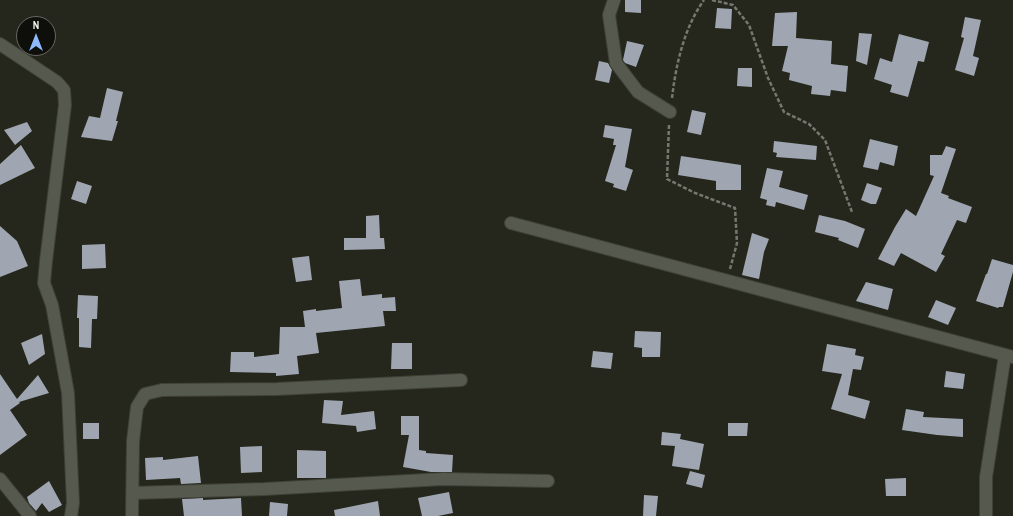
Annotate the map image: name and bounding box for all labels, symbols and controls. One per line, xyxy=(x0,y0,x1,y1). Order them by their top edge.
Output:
north arrow xyxy=(16,16,56,56)
text: N xyxy=(33,18,39,32)

